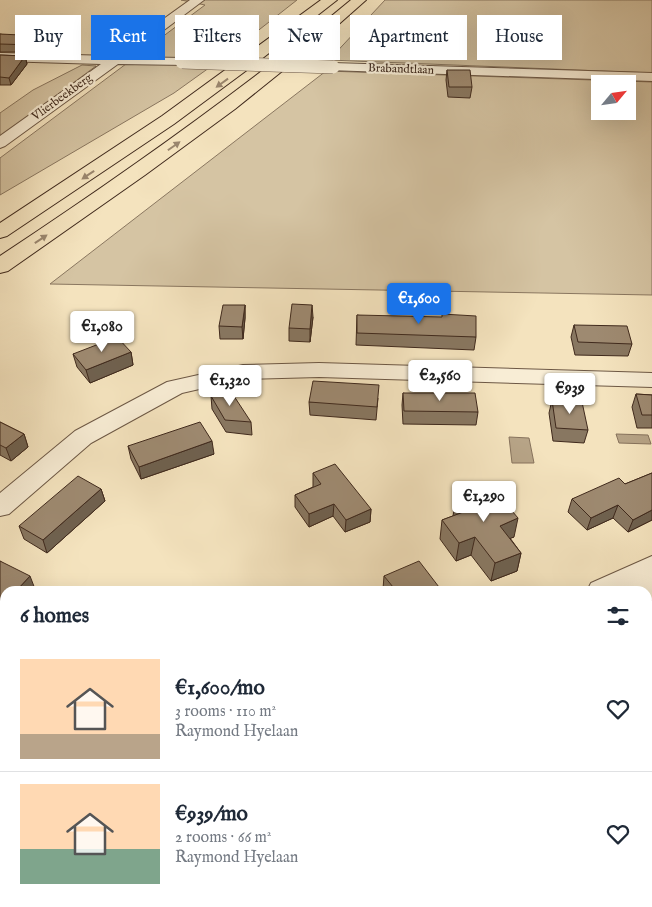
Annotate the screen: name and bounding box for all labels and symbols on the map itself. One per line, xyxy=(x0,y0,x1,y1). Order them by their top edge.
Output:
street label: Brabandtlaan xyxy=(368,60,435,78)
street label: Vlierbeekberg xyxy=(28,70,96,125)
north arrow xyxy=(591,75,636,120)
one-way arrow xyxy=(216,77,229,88)
one-way arrow xyxy=(167,141,181,151)
one-way arrow xyxy=(81,170,95,180)
one-way arrow xyxy=(34,234,47,243)
pin: €1,600 xyxy=(378,282,460,325)
pin: €1,080 xyxy=(61,310,143,353)
pin: €2,560 xyxy=(399,360,481,402)
pin: €1,320 xyxy=(189,364,271,407)
pin: €939 xyxy=(540,372,600,415)
pin: €1,290 xyxy=(443,480,525,523)

